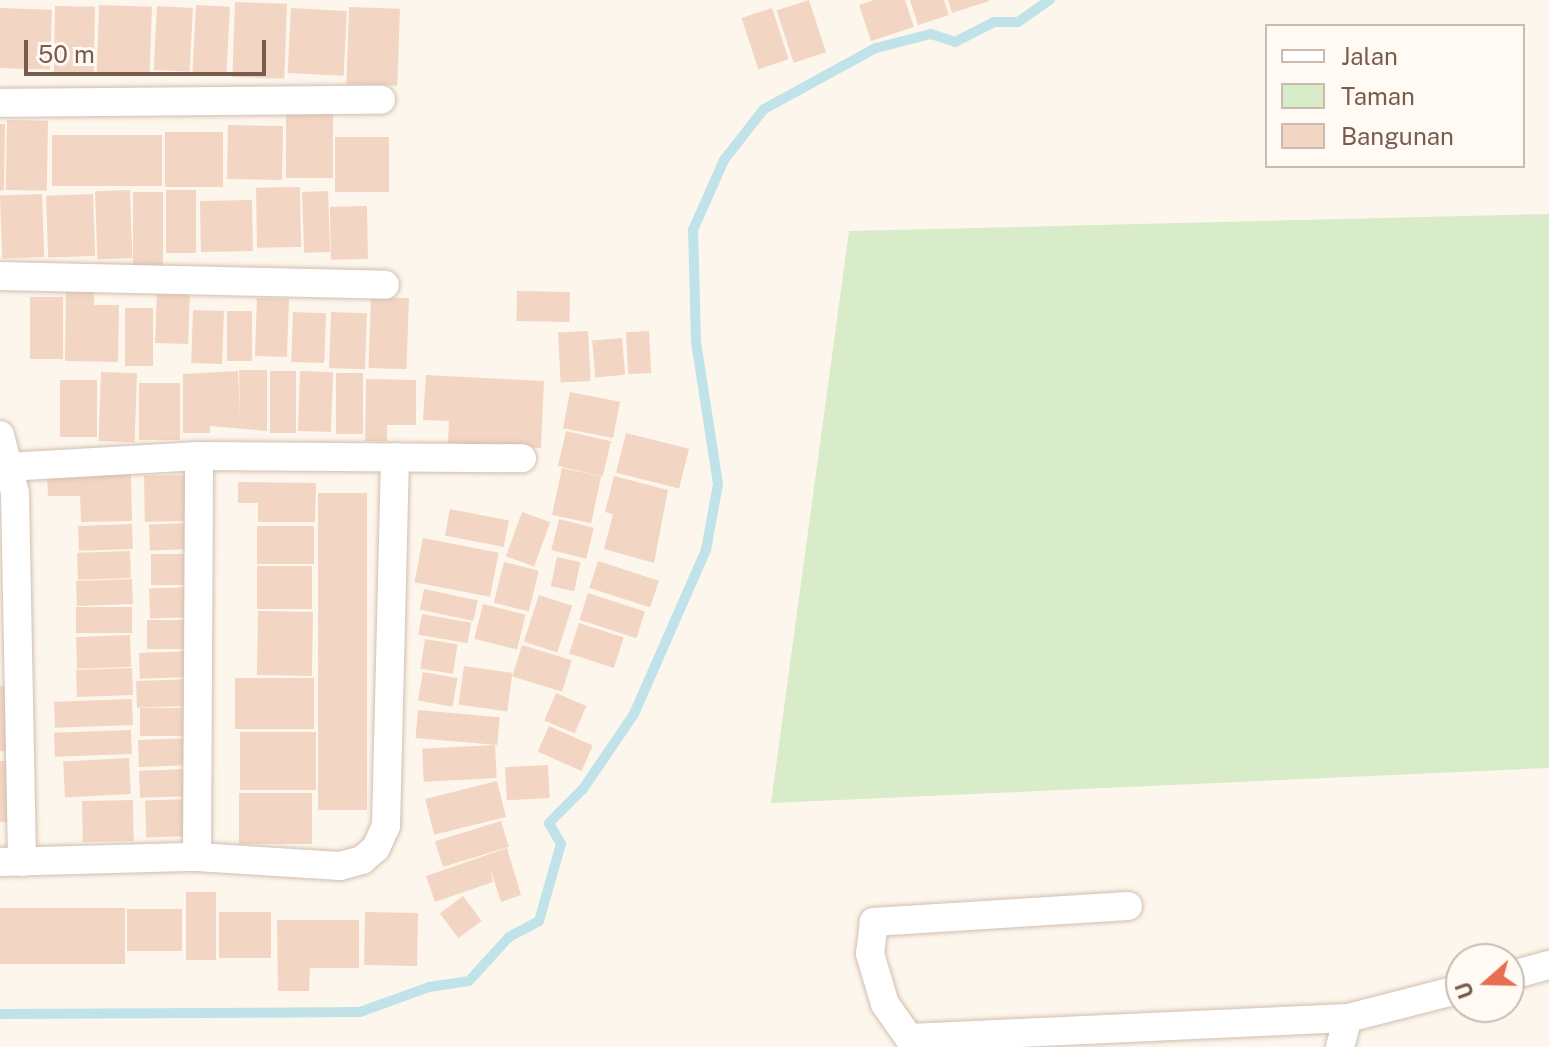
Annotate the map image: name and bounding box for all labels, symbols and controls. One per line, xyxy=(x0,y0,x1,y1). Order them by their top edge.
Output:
scale bar xyxy=(28,24,270,74)
legend xyxy=(1265,24,1525,168)
text: 50 m xyxy=(38,40,95,68)
text: Jalan xyxy=(1341,42,1398,70)
text: Taman xyxy=(1341,82,1415,110)
text: Bangunan xyxy=(1341,122,1454,150)
north arrow xyxy=(1445,943,1525,1023)
text: U xyxy=(1449,979,1479,1002)

